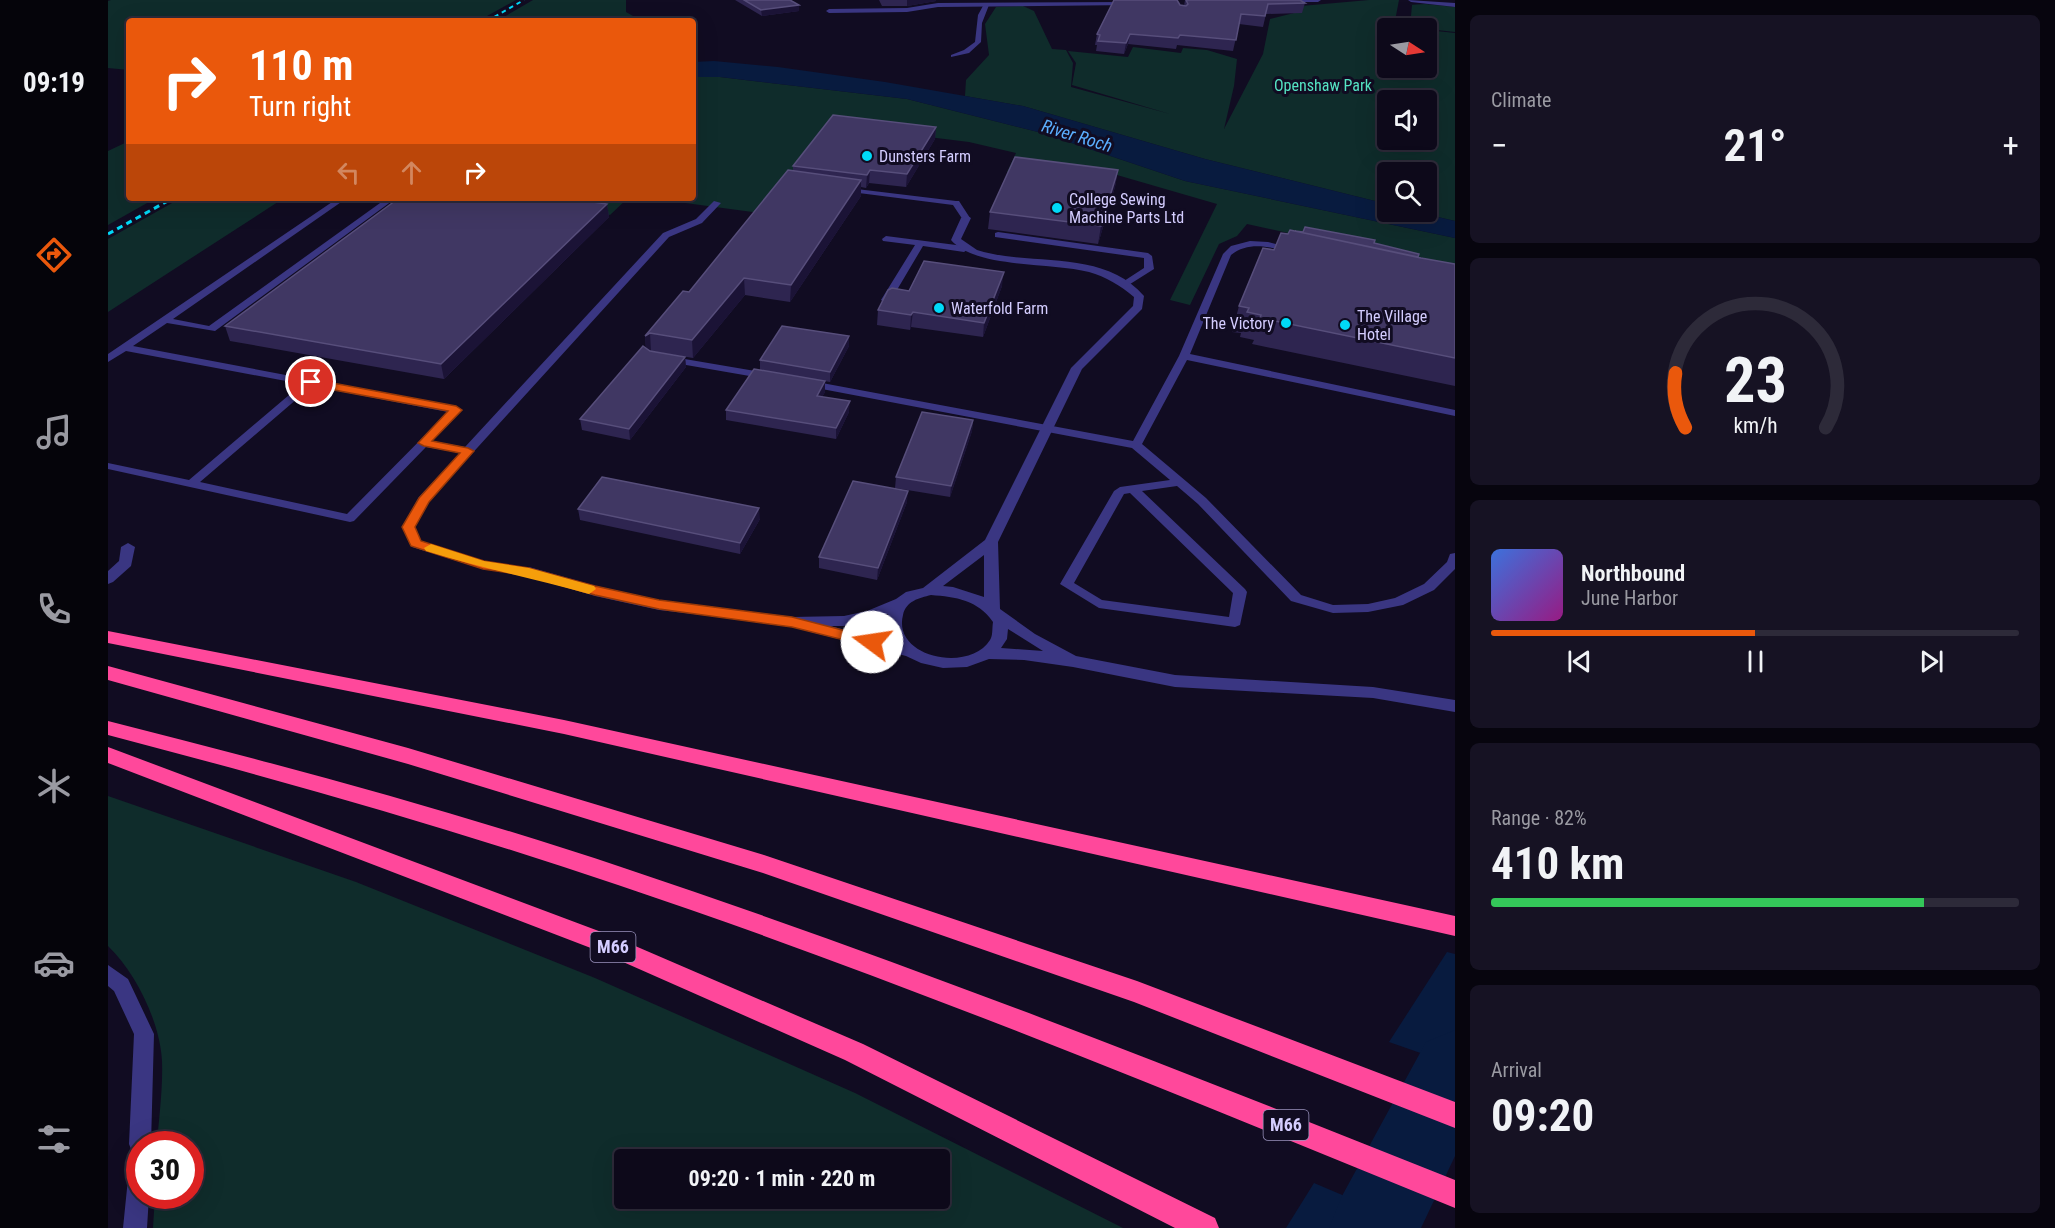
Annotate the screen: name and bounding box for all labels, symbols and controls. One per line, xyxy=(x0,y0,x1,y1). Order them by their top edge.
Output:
north arrow xyxy=(1377,18,1437,78)
map controls xyxy=(1377,18,1437,222)
text: 110 m xyxy=(249,41,354,90)
icon: right xyxy=(150,42,228,120)
text: 09:19 xyxy=(23,67,85,99)
park label: Openshaw Park xyxy=(1274,76,1373,95)
text: Climate xyxy=(1491,88,1551,112)
button: sound xyxy=(1377,90,1437,150)
text: Turn right xyxy=(249,91,351,123)
water label: River Roch xyxy=(1039,115,1115,156)
text: 21° xyxy=(1724,119,1787,172)
text: − xyxy=(1491,126,1508,165)
text: + xyxy=(2003,126,2019,165)
place label: Dunsters Farm xyxy=(879,147,971,166)
marker: Dunsters Farm xyxy=(860,149,874,163)
icon: left xyxy=(332,156,365,189)
icon: ahead xyxy=(395,156,428,189)
icon: right xyxy=(458,156,491,189)
button: search xyxy=(1377,162,1437,222)
place label: College Sewing Machine Parts Ltd xyxy=(1069,190,1184,227)
marker: College Sewing Machine Parts Ltd xyxy=(1050,201,1064,215)
icon: directions xyxy=(33,234,75,276)
place label: Waterfold Farm xyxy=(951,299,1048,318)
marker: Waterfold Farm xyxy=(932,301,946,315)
place label: The Village Hotel xyxy=(1357,307,1427,344)
place label: The Victory xyxy=(1202,314,1274,333)
marker: The Victory xyxy=(1279,316,1293,330)
marker: The Village Hotel xyxy=(1338,318,1352,332)
text: 23 xyxy=(1723,345,1787,418)
pin xyxy=(285,356,336,407)
icon: arrive xyxy=(294,365,327,398)
icon: music xyxy=(33,411,75,453)
text: km/h xyxy=(1733,414,1777,439)
text: Northbound xyxy=(1581,561,1685,586)
text: June Harbor xyxy=(1581,586,1678,610)
icon: phone xyxy=(33,588,75,630)
position arrow xyxy=(840,610,904,674)
icon: previous xyxy=(1563,645,1596,678)
icon: pause xyxy=(1739,645,1772,678)
icon: next xyxy=(1915,645,1948,678)
icon: climate xyxy=(33,765,75,807)
text: Range · 82% xyxy=(1491,806,1587,830)
text: 410 km xyxy=(1491,837,1624,890)
road number: M66 xyxy=(590,932,636,962)
icon: car xyxy=(33,942,75,984)
text: Arrival xyxy=(1491,1058,1542,1082)
text: 09:20 xyxy=(1491,1089,1594,1142)
road number: M66 xyxy=(1264,1110,1308,1140)
icon: filters xyxy=(33,1118,75,1160)
speed limit sign: 30 xyxy=(126,1131,204,1209)
text: 09:20 · 1 min · 220 m xyxy=(689,1166,875,1191)

